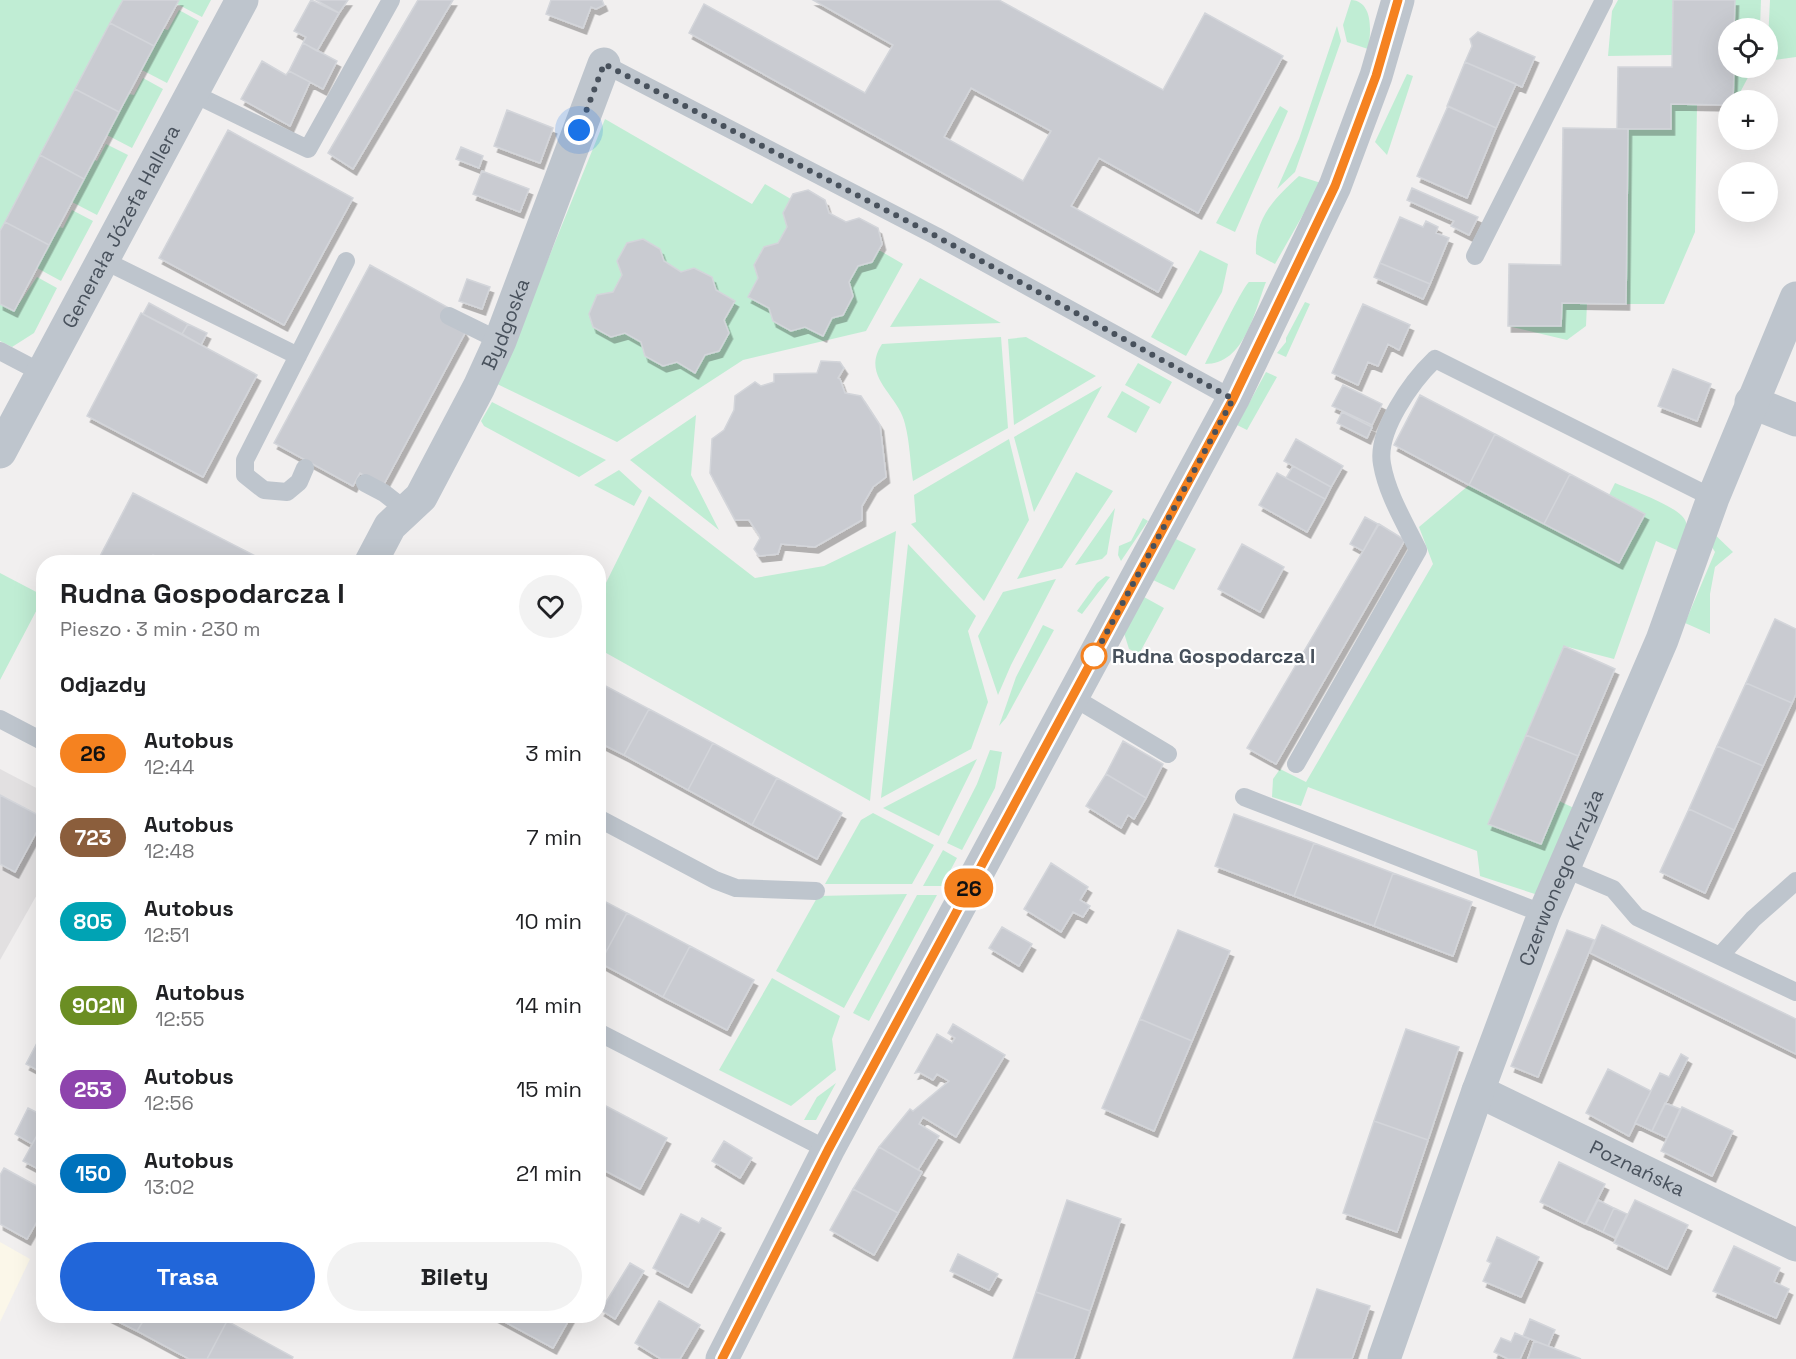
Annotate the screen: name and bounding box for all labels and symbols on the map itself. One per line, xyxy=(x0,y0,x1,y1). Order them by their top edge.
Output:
your location xyxy=(564,115,594,145)
street label: Generała Józefa Hallera xyxy=(56,120,186,332)
street label: Bydgoska xyxy=(476,275,535,374)
marker: Rudna Gospodarcza I xyxy=(1081,643,1107,669)
place label: Rudna Gospodarcza I xyxy=(1112,643,1315,669)
street label: Czerwonego Krzyża xyxy=(1513,785,1609,970)
line badge: 26 xyxy=(942,868,996,908)
street label: Poznańska xyxy=(1585,1134,1689,1202)

